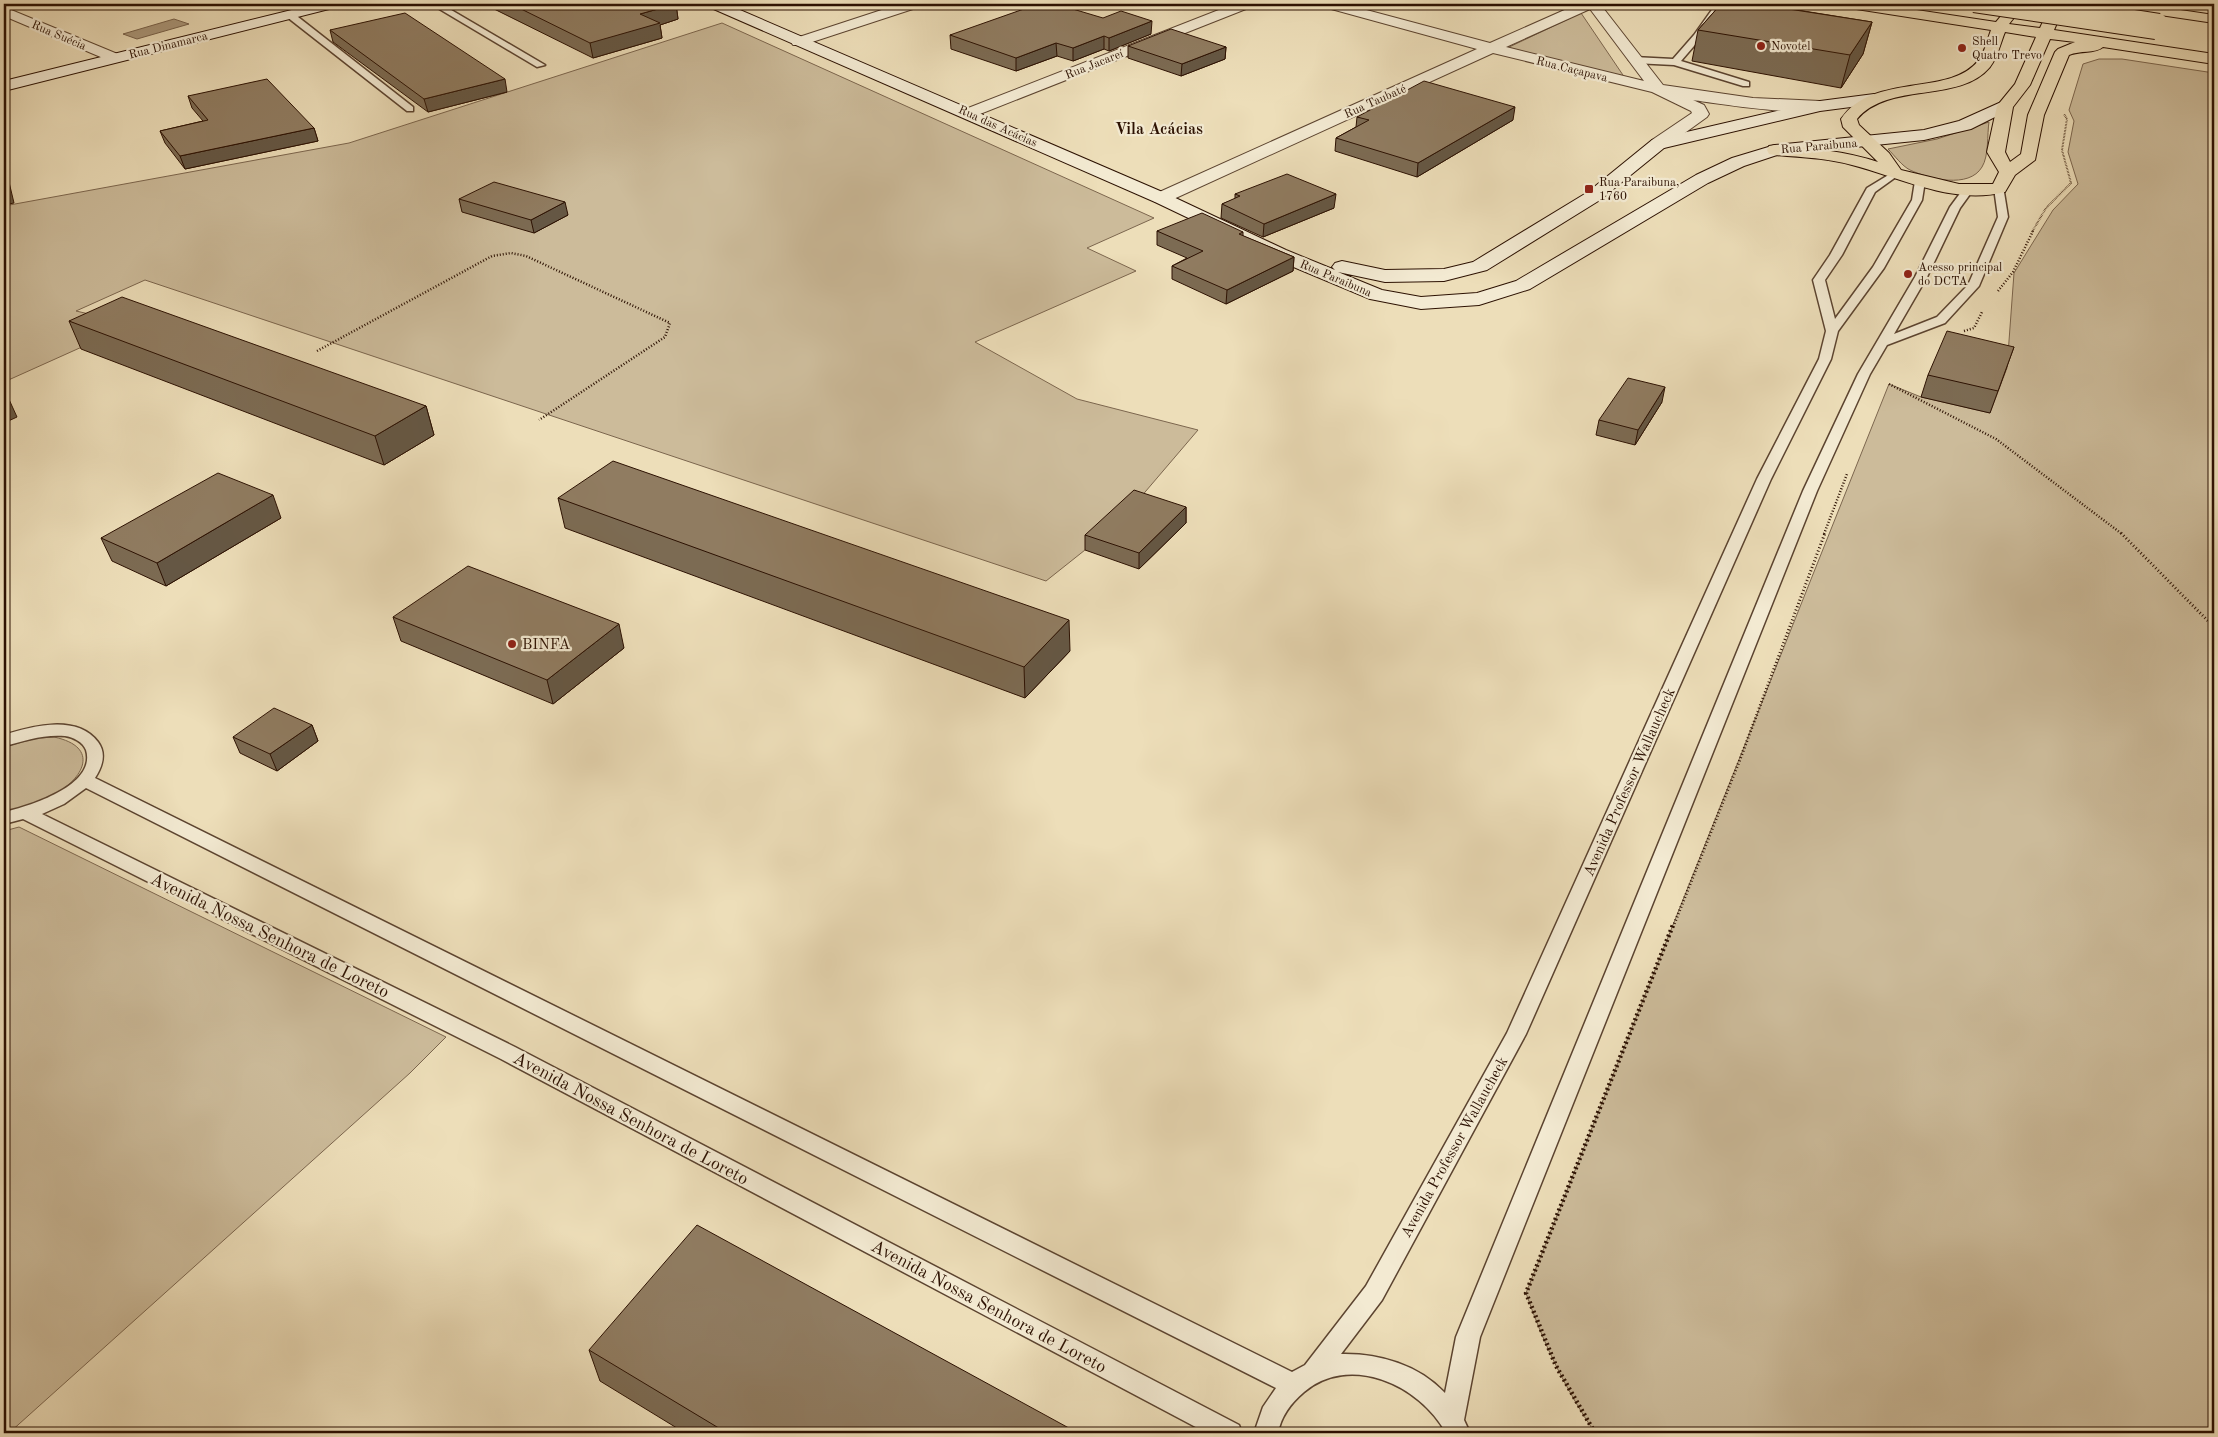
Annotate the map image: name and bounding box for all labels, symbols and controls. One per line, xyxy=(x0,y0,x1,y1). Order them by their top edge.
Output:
street label: Rua Suécia xyxy=(30,19,88,53)
street label: Rua Dinamarca xyxy=(128,30,209,62)
place label: Shell Quatro Trevo xyxy=(1972,36,2042,62)
marker: Novotel xyxy=(1755,40,1767,52)
place label: Novotel xyxy=(1771,41,1810,53)
marker: Shell Quatro Trevo xyxy=(1956,42,1968,54)
street label: Rua Jacareí xyxy=(1064,48,1126,82)
street label: Rua Caçapava xyxy=(1535,55,1609,85)
street label: Rua Taubaté xyxy=(1343,83,1409,121)
street label: Rua das Acácias xyxy=(956,104,1039,150)
district label: Vila Acácias xyxy=(1115,122,1203,138)
street label: Rua Paraibuna xyxy=(1780,138,1858,156)
place label: Rua Paraibuna, 1760 xyxy=(1599,177,1679,203)
marker: Rua Paraibuna, 1760 xyxy=(1583,183,1595,195)
street label: Rua Paraibuna xyxy=(1298,258,1373,299)
place label: Acesso principal do DCTA xyxy=(1918,262,2002,288)
marker: Acesso principal do DCTA xyxy=(1902,268,1914,280)
marker: BINFA xyxy=(506,638,518,650)
place label: BINFA xyxy=(522,638,571,653)
street label: Avenida Professor Wallaucheck xyxy=(1582,686,1679,879)
street label: Avenida Nossa Senhora de Loreto xyxy=(147,870,392,1002)
street label: Avenida Nossa Senhora de Loreto xyxy=(510,1049,751,1189)
street label: Avenida Professor Wallaucheck xyxy=(1399,1055,1512,1241)
street label: Avenida Nossa Senhora de Loreto xyxy=(868,1237,1109,1377)

